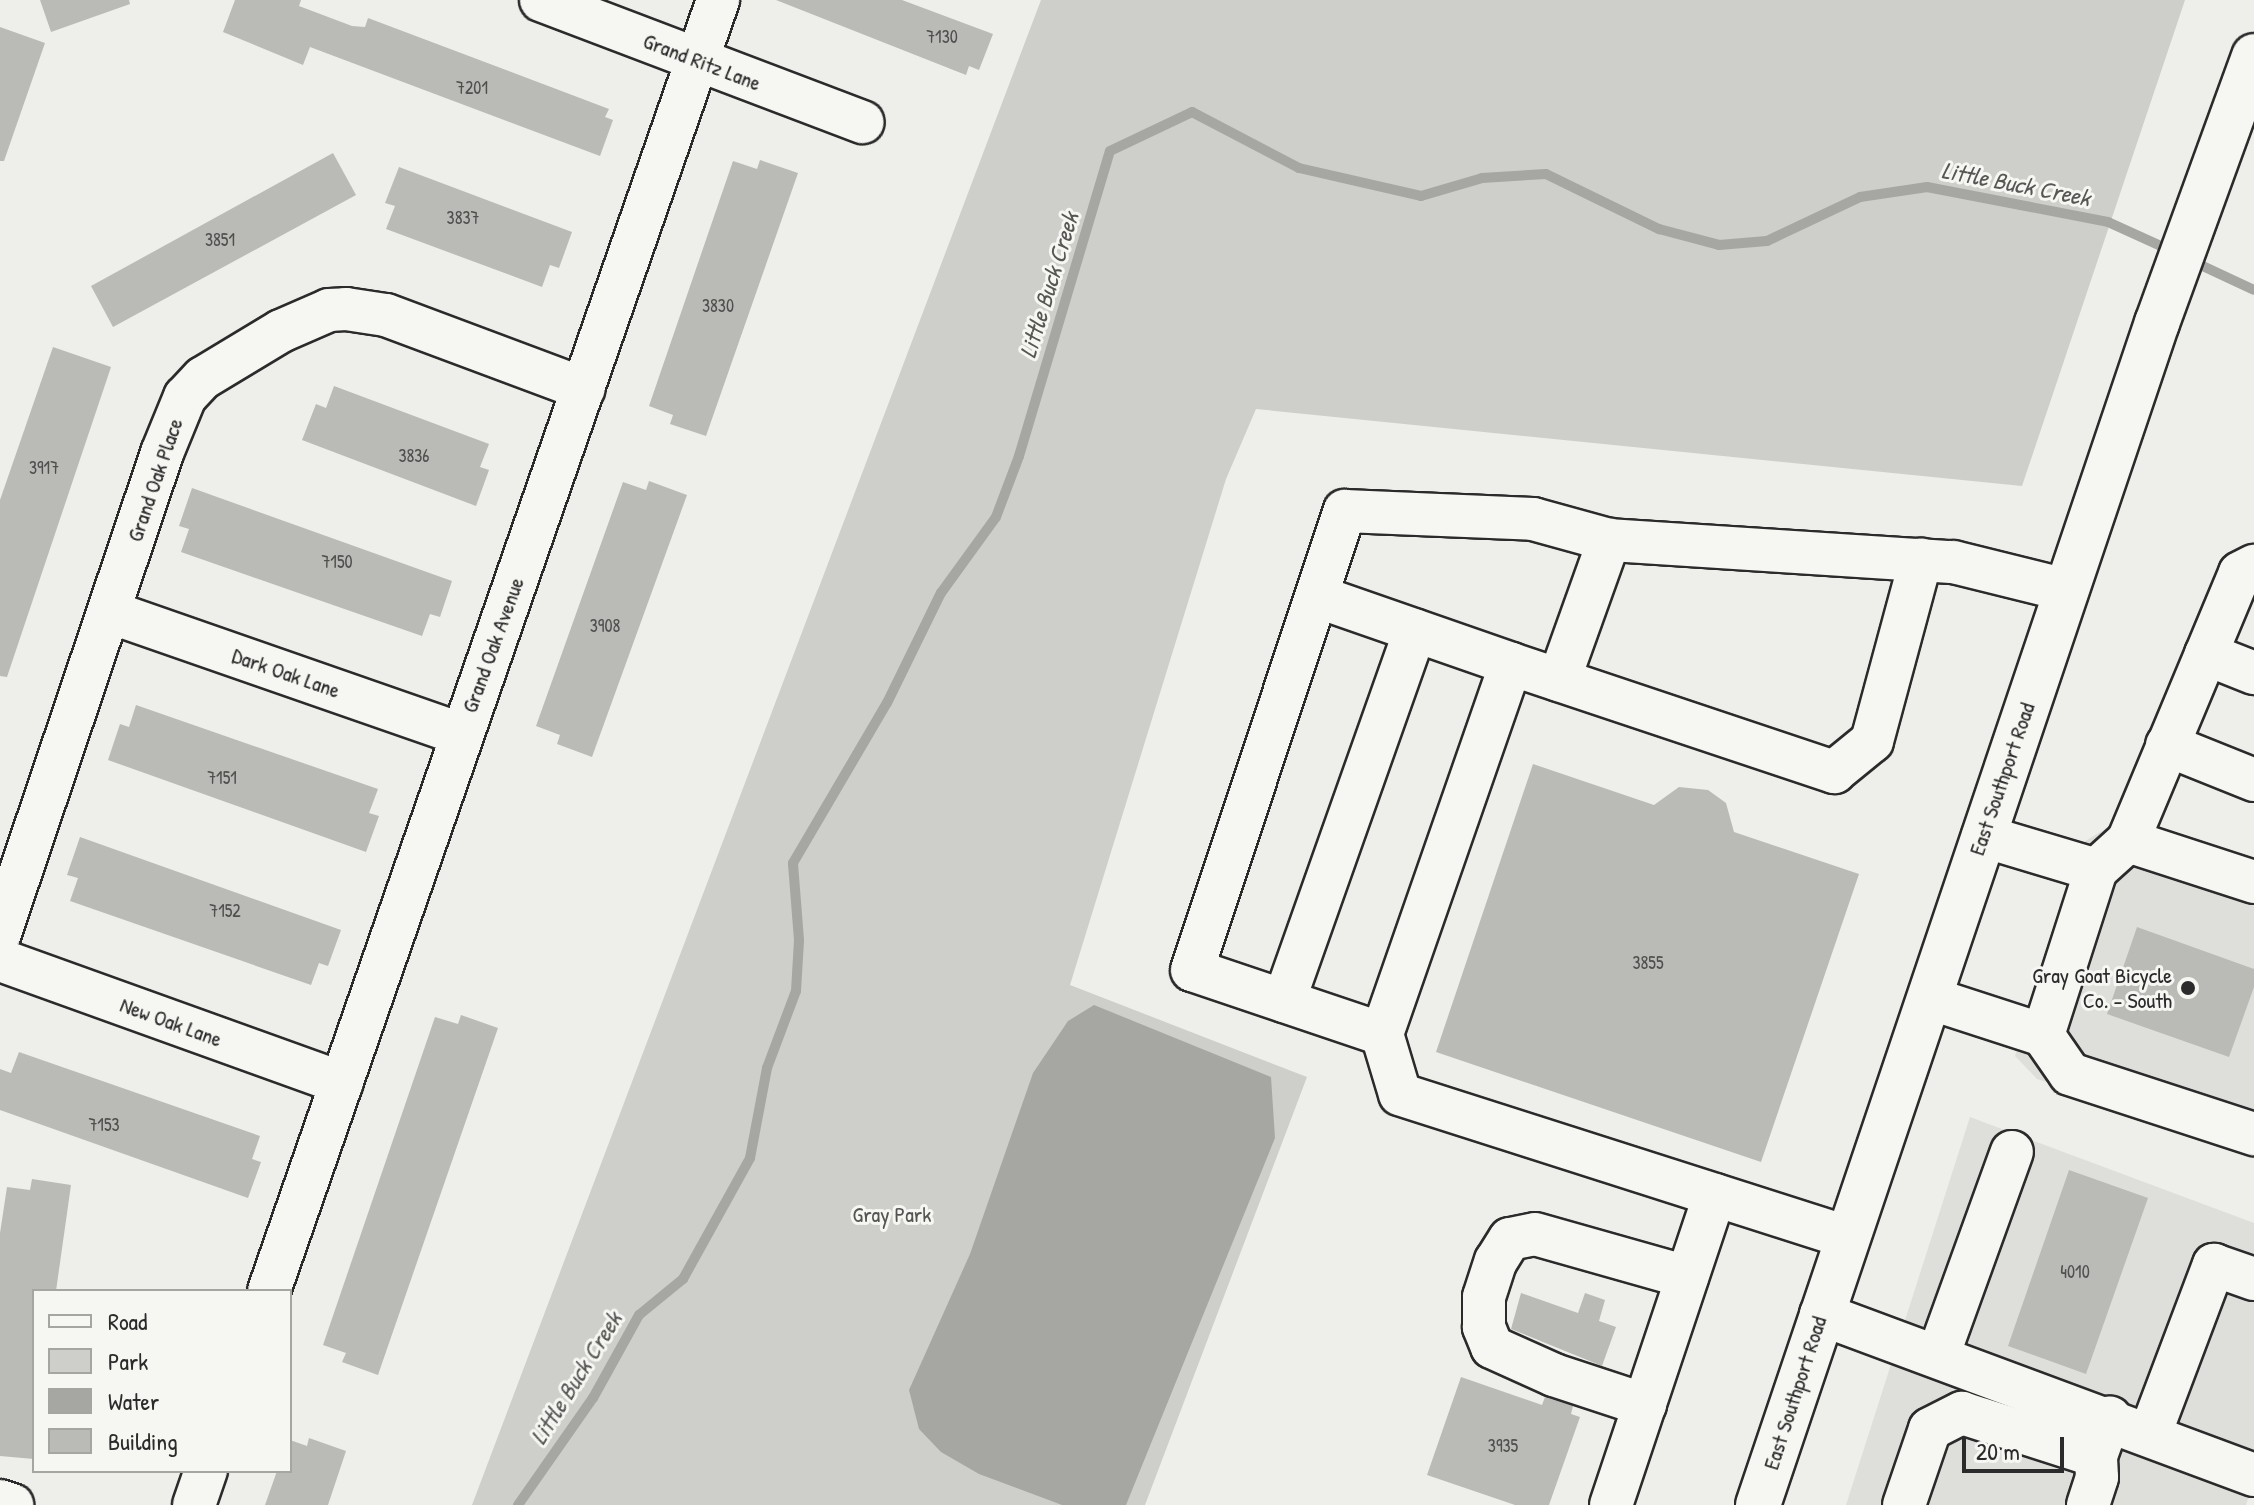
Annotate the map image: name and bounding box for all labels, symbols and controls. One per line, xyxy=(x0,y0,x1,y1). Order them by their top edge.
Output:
house number: 7130 xyxy=(926,26,958,48)
street label: Grand Ritz Lane xyxy=(640,28,764,96)
house number: 7201 xyxy=(456,77,488,99)
water label: Little Buck Creek xyxy=(1939,156,2093,212)
house number: 3837 xyxy=(447,207,479,229)
water label: Little Buck Creek xyxy=(1013,209,1085,361)
house number: 3851 xyxy=(205,229,235,251)
house number: 3830 xyxy=(702,295,734,317)
street label: Grand Oak Place xyxy=(122,415,188,545)
house number: 3836 xyxy=(398,445,430,467)
house number: 3917 xyxy=(29,457,59,479)
house number: 7150 xyxy=(321,551,353,573)
street label: Grand Oak Avenue xyxy=(456,574,530,716)
house number: 3908 xyxy=(590,615,620,637)
street label: Dark Oak Lane xyxy=(229,642,343,704)
street label: East Southport Road xyxy=(1964,699,2040,859)
house number: 7151 xyxy=(207,767,237,789)
house number: 7152 xyxy=(209,900,241,922)
house number: 3855 xyxy=(1632,952,1664,974)
place label: Gray Goat Bicycle Co. - South xyxy=(2032,962,2172,1014)
marker: Gray Goat Bicycle Co. - South xyxy=(2179,979,2197,997)
street label: New Oak Lane xyxy=(117,991,225,1053)
house number: 7153 xyxy=(88,1114,120,1136)
park label: Gray Park xyxy=(853,1202,931,1228)
house number: 4010 xyxy=(2060,1261,2090,1283)
legend xyxy=(32,1289,292,1473)
text: Road xyxy=(108,1305,147,1337)
water label: Little Buck Creek xyxy=(524,1307,628,1449)
street label: East Southport Road xyxy=(1758,1313,1832,1473)
text: Park xyxy=(108,1345,148,1377)
text: Water xyxy=(108,1385,159,1417)
scale bar xyxy=(1966,1421,2068,1471)
text: Building xyxy=(108,1425,178,1457)
house number: 3935 xyxy=(1488,1435,1518,1457)
text: 20 m xyxy=(1976,1435,2020,1467)

